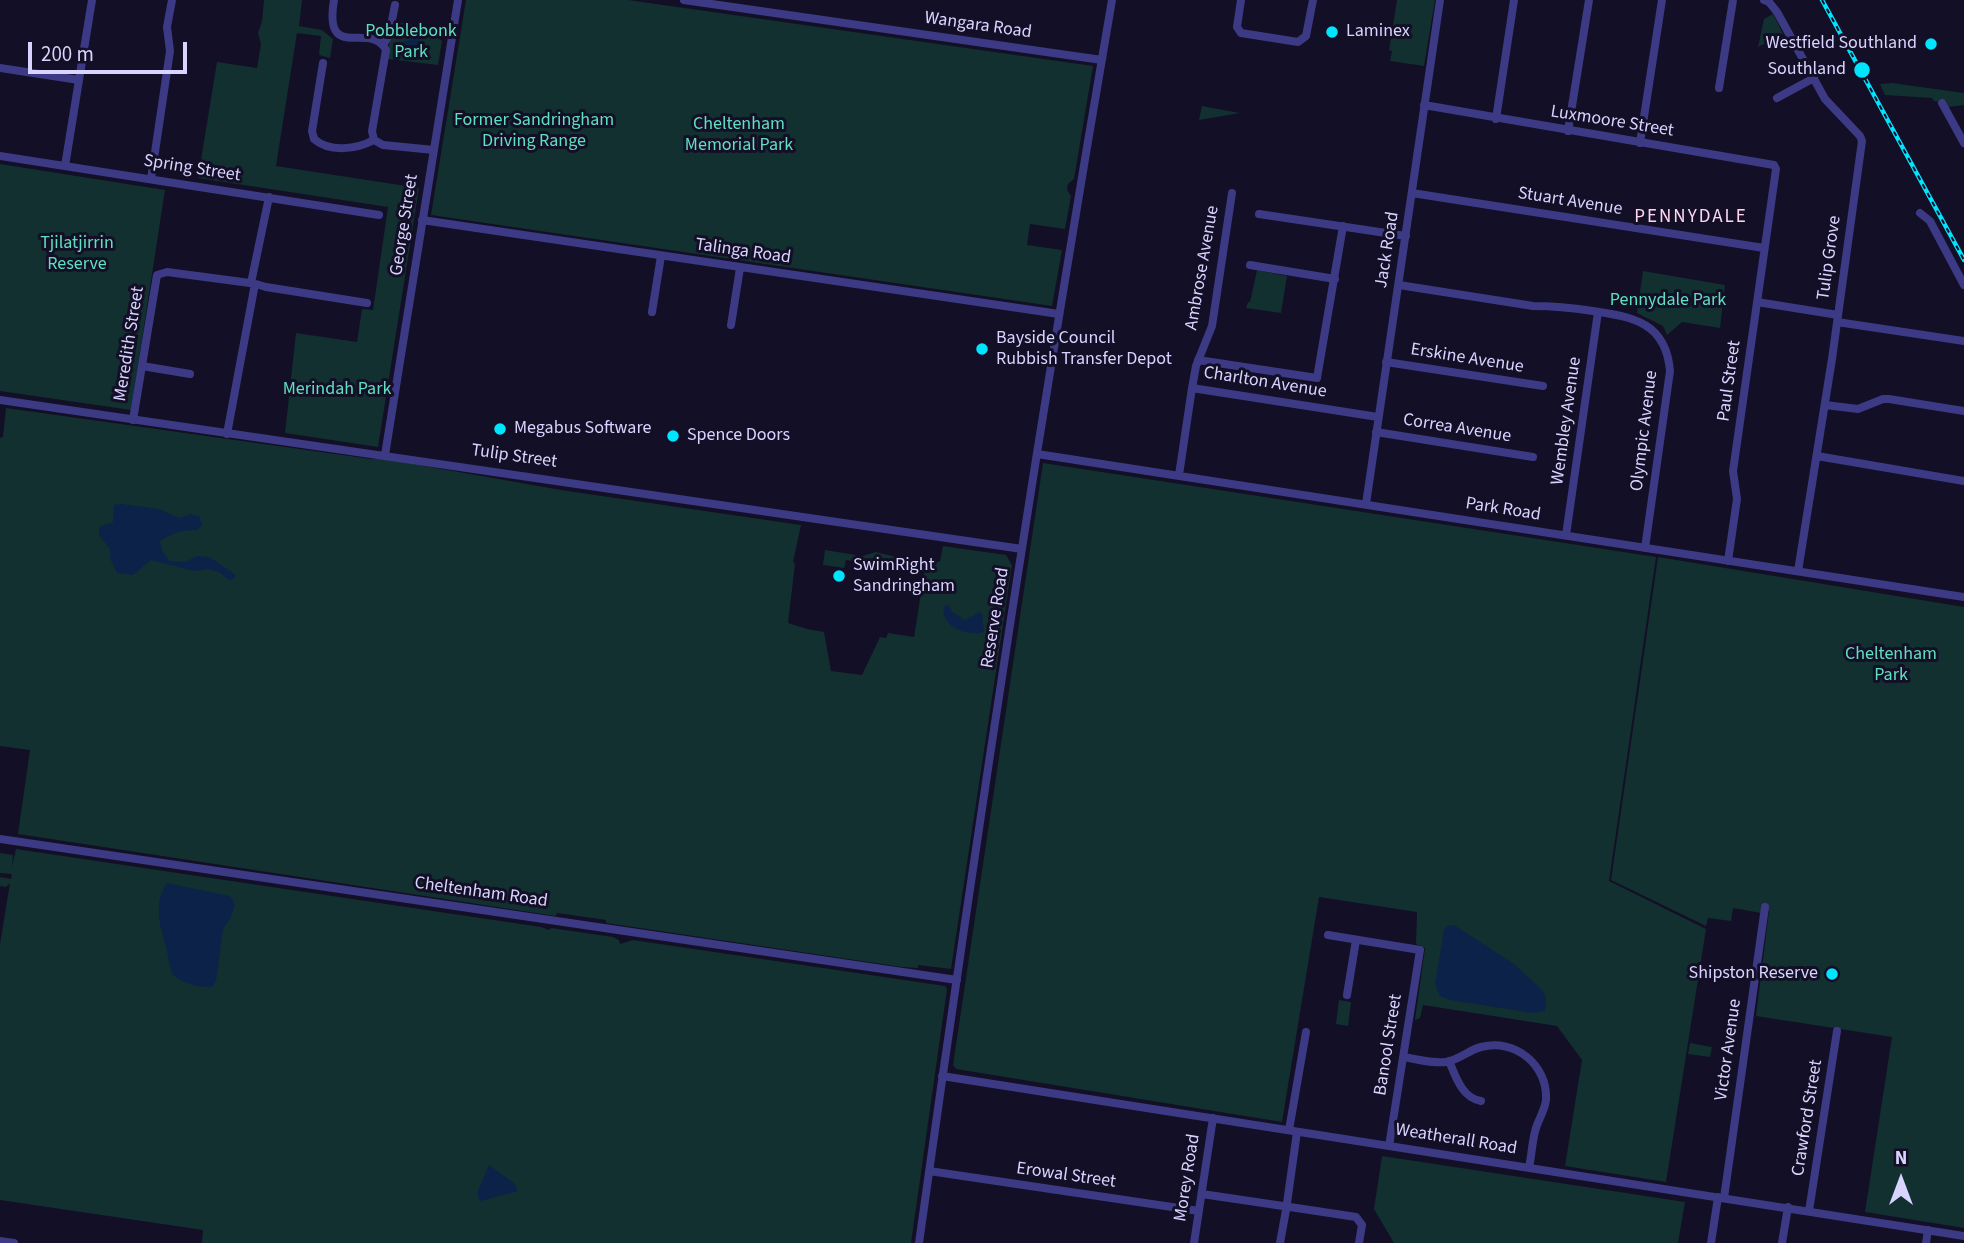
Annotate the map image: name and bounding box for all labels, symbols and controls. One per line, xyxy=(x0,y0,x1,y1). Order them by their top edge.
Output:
street label: Wangara Road xyxy=(923,8,1033,44)
park label: Pobblebonk Park xyxy=(365,21,457,64)
place label: Laminex xyxy=(1346,21,1410,43)
marker: Laminex xyxy=(1324,24,1340,40)
scale bar xyxy=(32,28,191,72)
place label: Westfield Southland xyxy=(1765,33,1917,55)
marker: Westfield Southland xyxy=(1923,36,1939,52)
text: 200 m xyxy=(41,39,94,69)
place label: Southland xyxy=(1767,59,1846,81)
marker: Southland xyxy=(1852,60,1872,80)
street label: Luxmoore Street xyxy=(1549,102,1675,142)
park label: Former Sandringham Driving Range xyxy=(454,110,614,152)
park label: Cheltenham Memorial Park xyxy=(685,114,793,156)
street label: Spring Street xyxy=(142,151,242,187)
street label: George Street xyxy=(386,173,424,277)
street label: Stuart Avenue xyxy=(1516,183,1624,221)
street label: Ambrose Avenue xyxy=(1181,204,1225,332)
district label: PENNYDALE xyxy=(1635,207,1747,229)
street label: Jack Road xyxy=(1371,210,1405,290)
street label: Tulip Grove xyxy=(1813,214,1847,302)
park label: Tjilatjirrin Reserve xyxy=(40,233,114,276)
street label: Talinga Road xyxy=(694,235,792,269)
street label: Meredith Street xyxy=(110,285,150,403)
park label: Pennydale Park xyxy=(1610,290,1726,312)
place label: Bayside Council Rubbish Transfer Depot xyxy=(996,328,1172,370)
street label: Erskine Avenue xyxy=(1409,339,1525,379)
street label: Paul Street xyxy=(1714,339,1746,423)
marker: Bayside Council Rubbish Transfer Depot xyxy=(974,341,990,357)
street label: Wembley Avenue xyxy=(1547,356,1587,486)
street label: Charlton Avenue xyxy=(1202,363,1328,403)
street label: Olympic Avenue xyxy=(1627,369,1663,493)
park label: Merindah Park xyxy=(283,379,391,401)
street label: Correa Avenue xyxy=(1401,410,1513,448)
place label: Megabus Software xyxy=(514,418,651,440)
marker: Megabus Software xyxy=(492,421,508,437)
place label: Spence Doors xyxy=(687,425,790,447)
marker: Spence Doors xyxy=(665,428,681,444)
street label: Tulip Street xyxy=(470,440,558,474)
street label: Park Road xyxy=(1464,493,1542,527)
place label: SwimRight Sandringham xyxy=(853,555,955,598)
street label: Reserve Road xyxy=(977,566,1015,670)
marker: SwimRight Sandringham xyxy=(831,568,847,584)
park label: Cheltenham Park xyxy=(1845,644,1937,686)
street label: Cheltenham Road xyxy=(413,873,549,913)
place label: Shipston Reserve xyxy=(1689,963,1818,985)
marker: Shipston Reserve xyxy=(1824,966,1840,982)
street label: Banool Street xyxy=(1370,993,1408,1097)
street label: Victor Avenue xyxy=(1711,998,1747,1102)
street label: Crawford Street xyxy=(1788,1058,1828,1178)
street label: Weatherall Road xyxy=(1394,1120,1518,1160)
street label: Morey Road xyxy=(1170,1133,1206,1223)
north arrow xyxy=(1866,1145,1936,1215)
text: N xyxy=(1895,1145,1907,1172)
street label: Erowal Street xyxy=(1015,1158,1117,1194)

